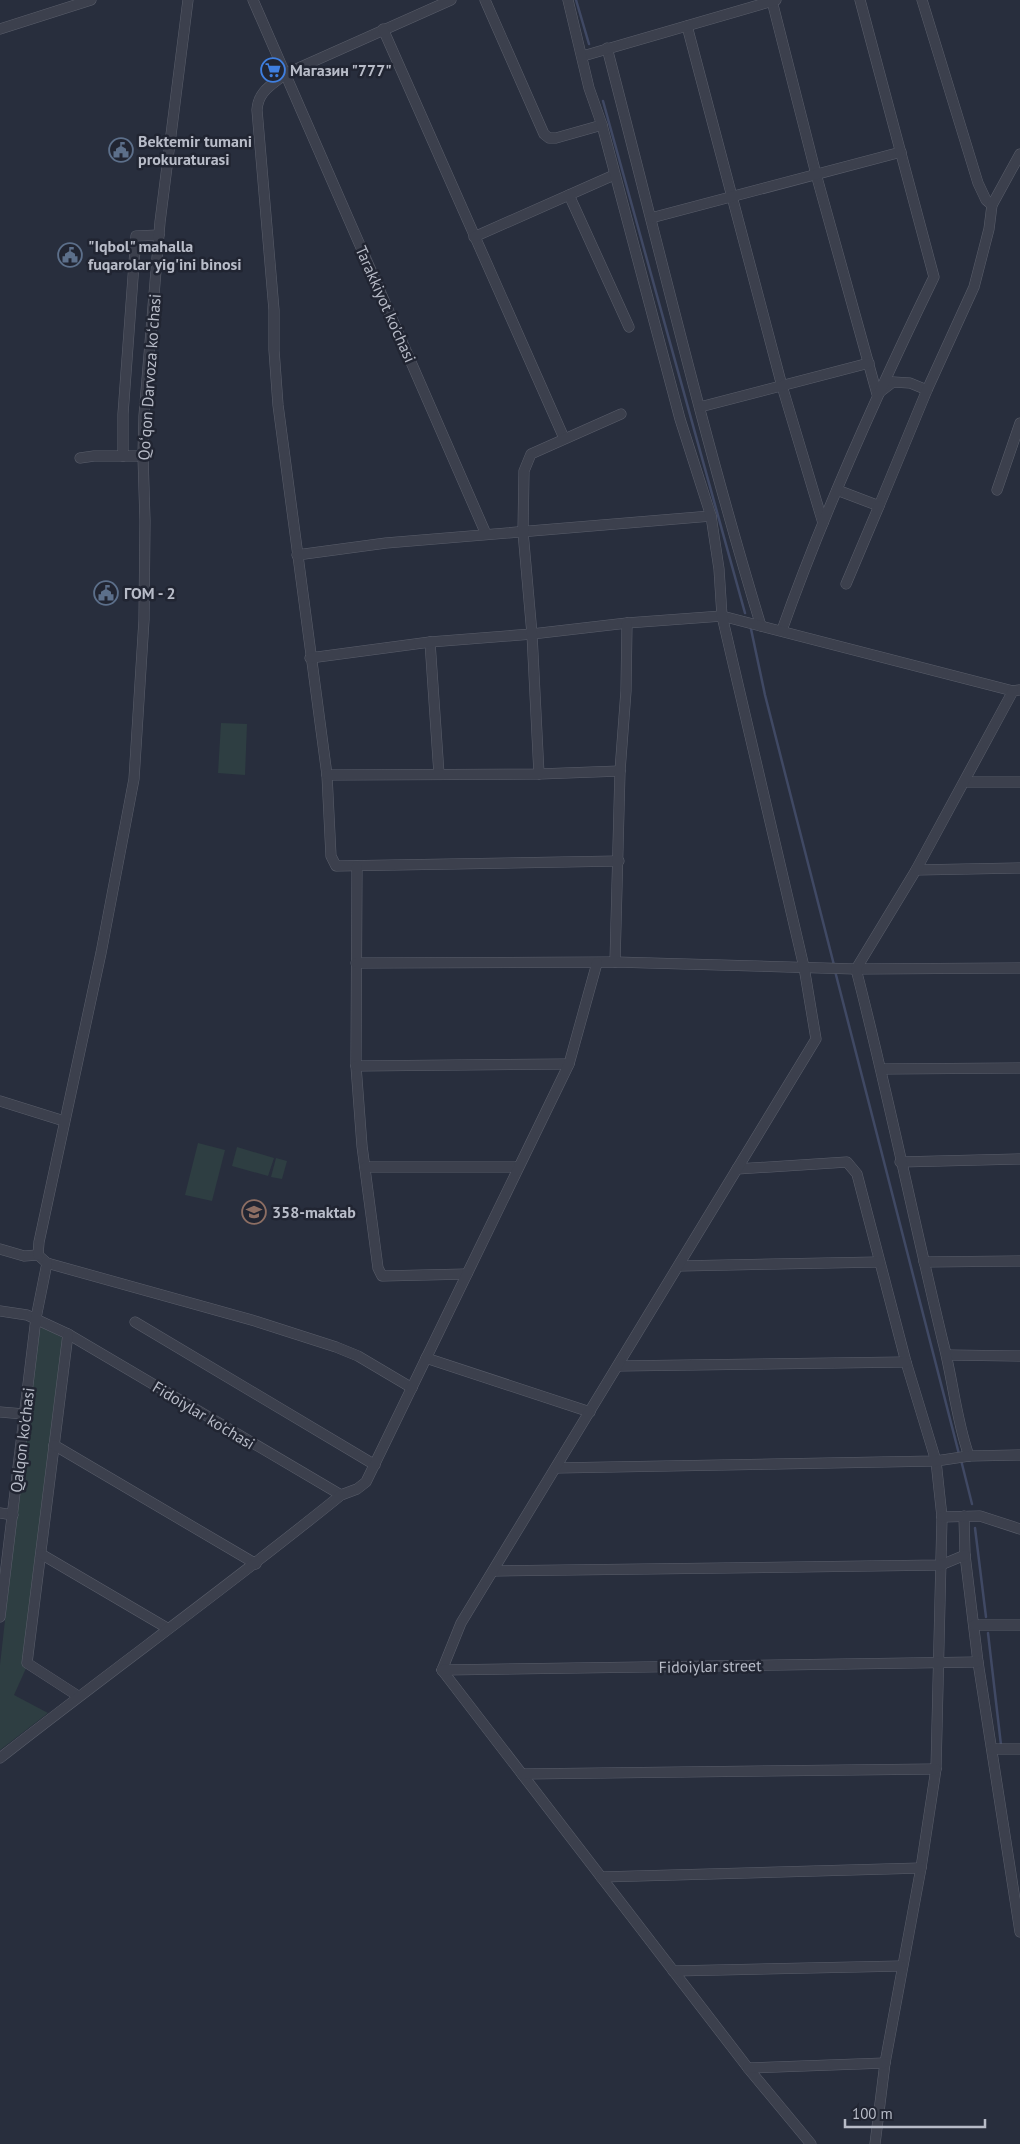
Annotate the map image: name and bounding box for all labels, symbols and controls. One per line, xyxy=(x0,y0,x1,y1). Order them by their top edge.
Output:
supermarket icon: Магазин "777" xyxy=(260,57,286,83)
place label: Магазин "777" xyxy=(290,60,392,80)
place label: Bektemir tumani prokuraturasi xyxy=(138,131,252,169)
public building icon: Bektemir tumani prokuraturasi xyxy=(108,137,134,163)
place label: "Iqbol" mahalla fuqarolar yig'ini binosi xyxy=(88,236,242,274)
public building icon: "Iqbol" mahalla fuqarolar yig'ini binosi xyxy=(57,242,83,268)
street label: Tarakkiyot ko'chasi xyxy=(351,243,421,365)
street label: Qoʻqon Darvoza koʻchasi xyxy=(133,293,165,461)
public building icon: ГОМ - 2 xyxy=(93,580,119,606)
place label: ГОМ - 2 xyxy=(124,583,175,603)
school or university icon: 358-maktab xyxy=(241,1199,267,1225)
place label: 358-maktab xyxy=(272,1202,356,1222)
street label: Fidoiylar ko'chasi xyxy=(149,1377,259,1453)
street label: Qalqon ko'chasi xyxy=(6,1386,38,1494)
street label: Fidoiylar street xyxy=(658,1655,762,1677)
scale bar xyxy=(845,2096,985,2128)
text: 100 m xyxy=(852,2104,893,2123)

